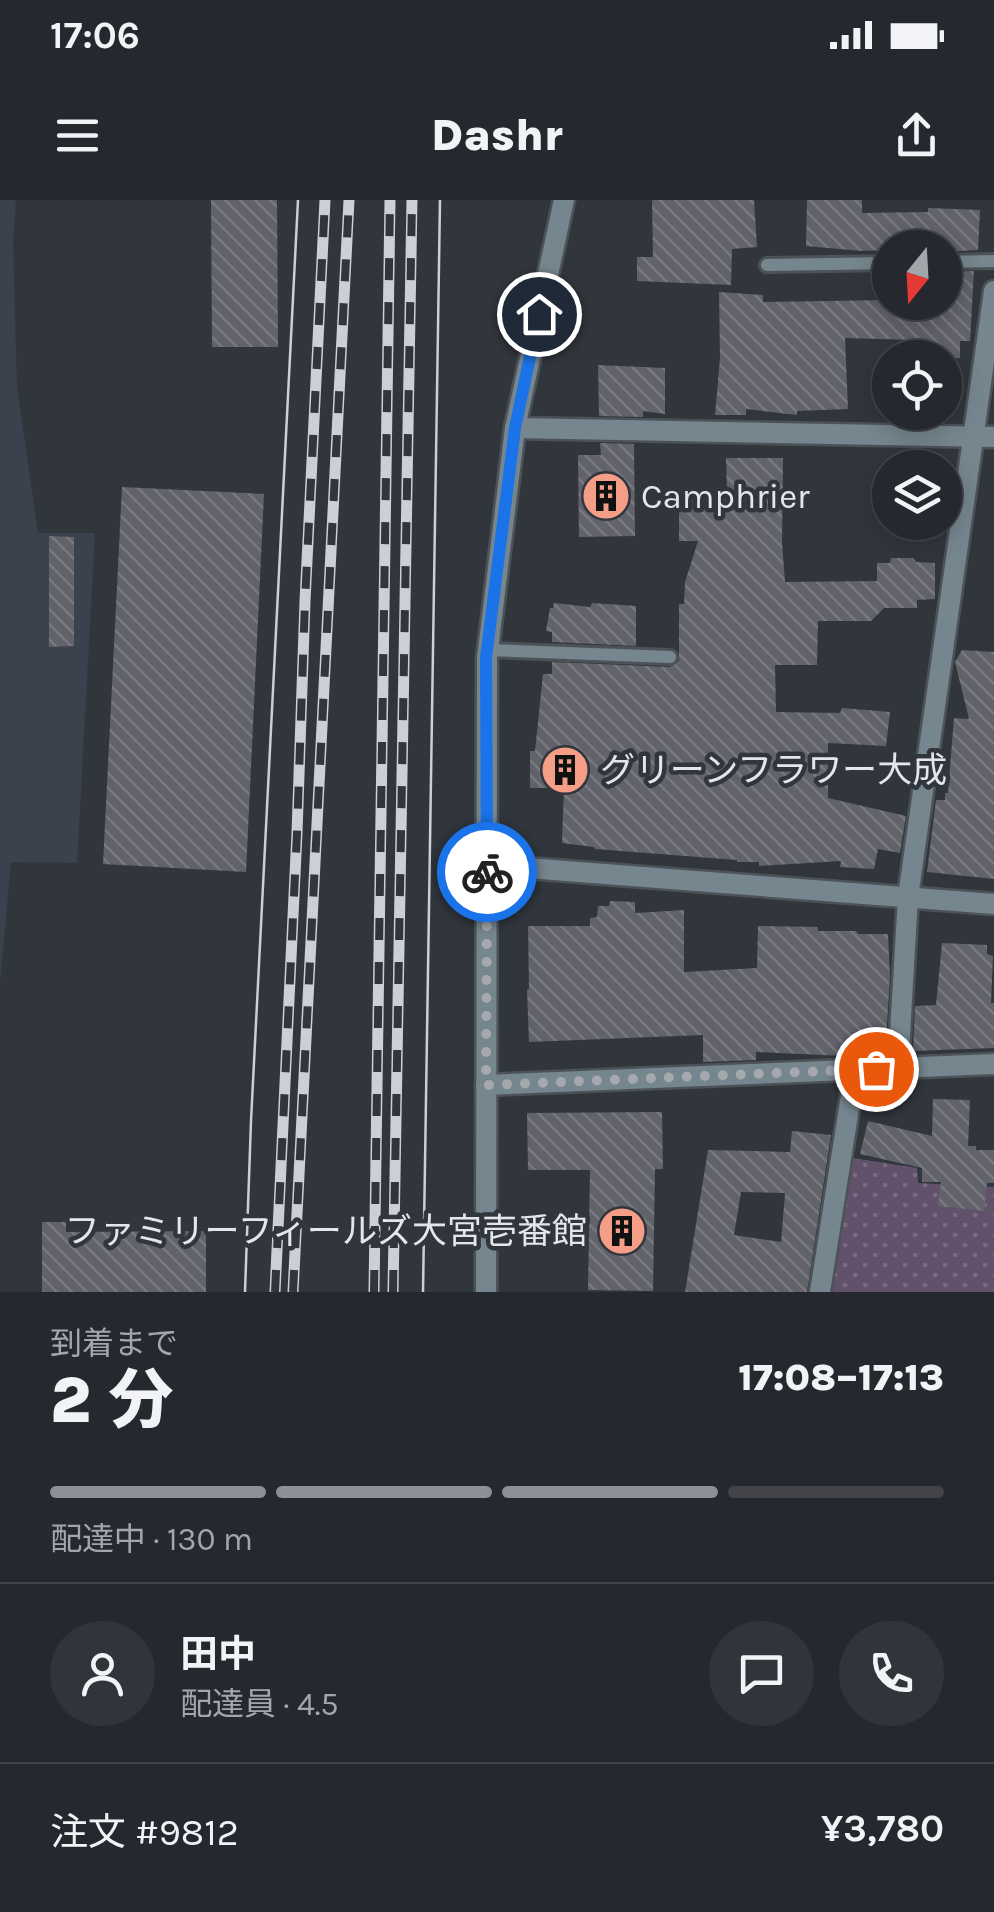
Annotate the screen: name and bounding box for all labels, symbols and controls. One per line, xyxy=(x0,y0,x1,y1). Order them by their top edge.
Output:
text: 17:06 xyxy=(50,13,140,58)
icon: menu xyxy=(50,108,105,163)
icon: share xyxy=(889,108,944,163)
text: Dashr xyxy=(431,109,563,161)
north arrow xyxy=(872,230,962,320)
map controls xyxy=(872,230,962,540)
pin xyxy=(497,272,582,357)
icon: home xyxy=(512,287,567,342)
button: locate xyxy=(872,340,962,430)
button: layers xyxy=(872,450,962,540)
building icon: Camphrier xyxy=(580,470,632,522)
place label: Camphrier xyxy=(641,476,810,517)
building icon: グリーンフラワー大成 xyxy=(539,744,591,796)
place label: グリーンフラワー大成 xyxy=(600,750,947,791)
courier xyxy=(437,822,537,922)
icon: bike xyxy=(460,845,515,900)
pin xyxy=(834,1027,919,1112)
icon: bag xyxy=(849,1042,904,1097)
building icon: ファミリーフィールズ大宮壱番館 xyxy=(596,1205,648,1257)
place label: ファミリーフィールズ大宮壱番館 xyxy=(65,1211,587,1252)
text: 到着まで xyxy=(50,1325,178,1362)
text: 17:08–17:13 xyxy=(738,1355,944,1400)
text: 2 分 xyxy=(50,1362,174,1438)
text: 配達中 · 130 m xyxy=(50,1521,253,1558)
button: person xyxy=(50,1621,155,1726)
button: chat xyxy=(709,1621,814,1726)
button: phone xyxy=(839,1621,944,1726)
text: 田中 xyxy=(180,1632,256,1677)
text: 配達員 · 4.5 xyxy=(180,1686,339,1723)
text: ¥3,780 xyxy=(821,1806,944,1851)
text: 注文 #9812 xyxy=(50,1810,239,1855)

